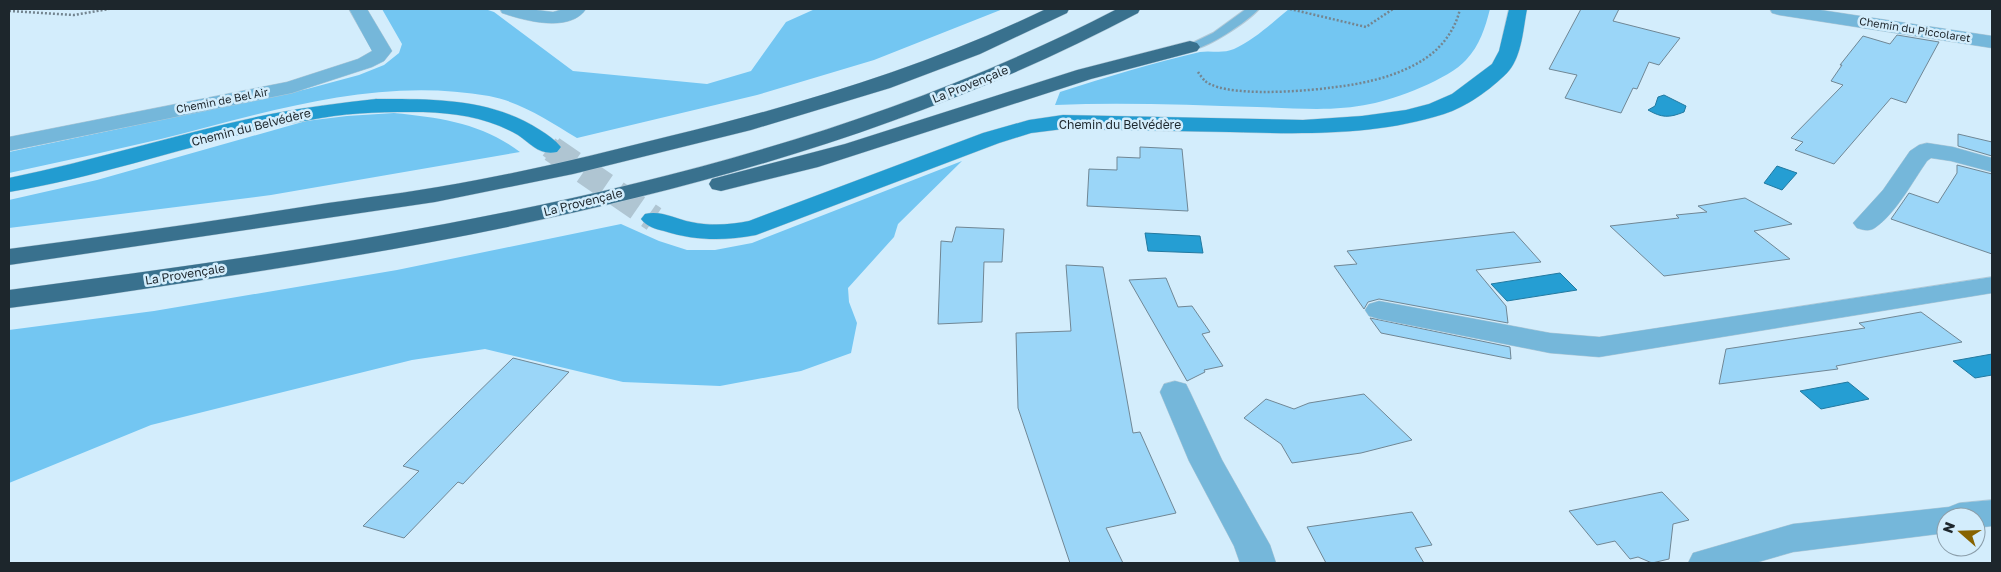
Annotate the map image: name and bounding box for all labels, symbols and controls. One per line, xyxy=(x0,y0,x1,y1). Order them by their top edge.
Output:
street label: Chemin du Piccolaret xyxy=(1858,14,1972,44)
street label: La Provençale xyxy=(930,62,1010,106)
street label: Chemin de Bel Air xyxy=(175,85,270,115)
street label: Chemin du Belvédère xyxy=(190,105,312,149)
street label: Chemin du Belvédère xyxy=(1059,117,1181,132)
street label: La Provençale xyxy=(542,185,624,219)
street label: La Provençale xyxy=(144,260,226,288)
north arrow xyxy=(1936,507,1986,557)
text: N xyxy=(1939,519,1958,535)

